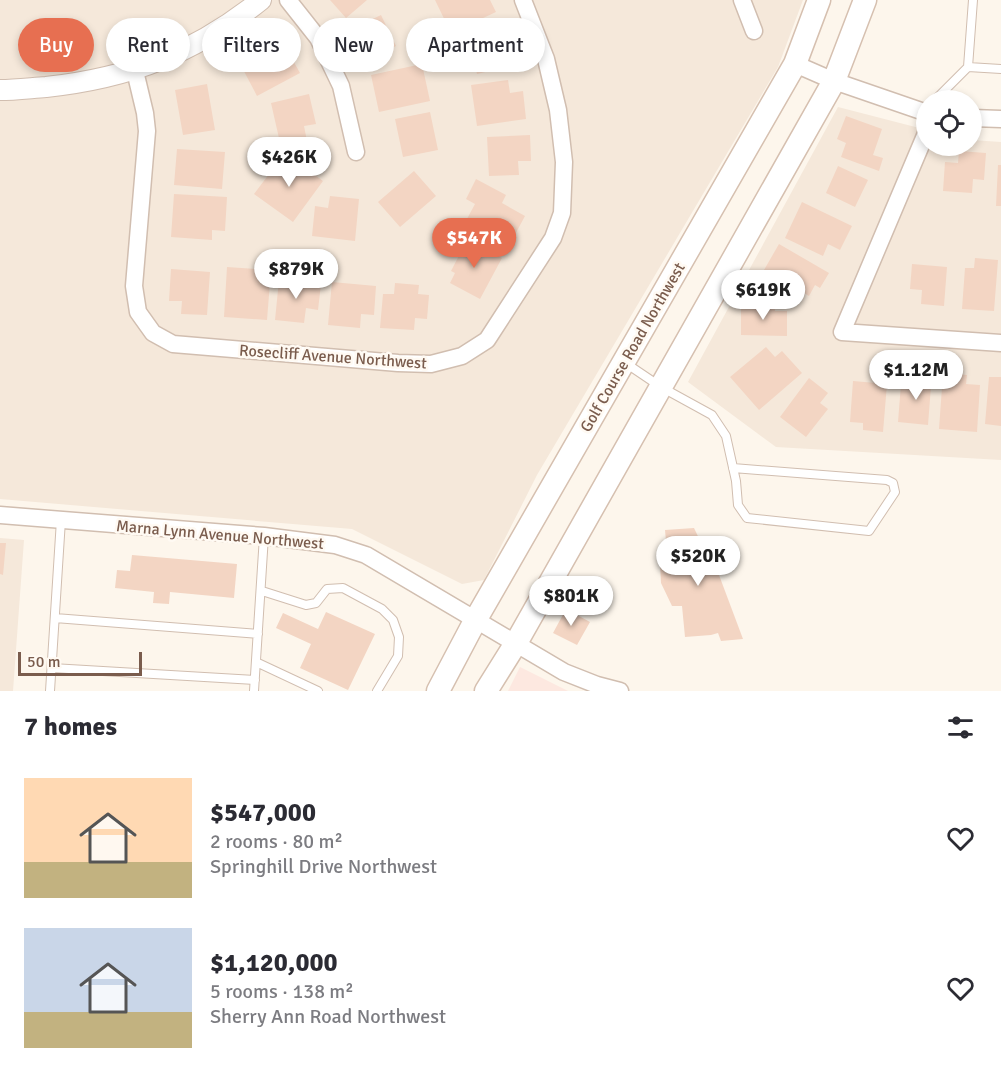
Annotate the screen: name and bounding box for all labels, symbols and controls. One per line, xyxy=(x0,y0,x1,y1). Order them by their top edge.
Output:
chip: Buy xyxy=(18,18,94,72)
chip: Rent xyxy=(106,18,190,72)
chip: Filters xyxy=(202,18,301,72)
chip: New xyxy=(313,18,394,72)
chip: Apartment xyxy=(406,18,545,72)
map controls xyxy=(916,90,982,156)
button: locate xyxy=(916,90,982,156)
pin: $426K xyxy=(247,137,331,188)
text: $426K xyxy=(261,144,317,169)
pin: $547K xyxy=(432,218,516,269)
text: $547K xyxy=(446,225,502,250)
pin: $879K xyxy=(254,249,338,300)
text: $879K xyxy=(268,256,324,281)
street label: Golf Course Road Northwest xyxy=(576,259,690,436)
pin: $619K xyxy=(721,270,805,321)
text: $619K xyxy=(735,277,791,302)
street label: Rosecliff Avenue Northwest xyxy=(239,340,428,374)
pin: $1.12M xyxy=(867,350,965,401)
text: $1.12M xyxy=(883,357,949,382)
street label: Marna Lynn Avenue Northwest xyxy=(115,516,325,554)
pin: $520K xyxy=(656,536,740,587)
text: $520K xyxy=(670,543,726,568)
pin: $801K xyxy=(529,576,613,627)
text: $801K xyxy=(543,583,599,608)
scale bar xyxy=(18,649,142,676)
text: 50 m xyxy=(27,652,61,672)
text: 7 homes xyxy=(24,711,117,743)
icon: filters xyxy=(944,711,977,744)
text: $547,000 xyxy=(210,797,316,829)
icon: home xyxy=(72,802,144,874)
icon: heart xyxy=(944,822,977,855)
text: 2 rooms · 80 m² xyxy=(210,829,343,854)
text: Springhill Drive Northwest xyxy=(210,854,437,879)
text: $1,120,000 xyxy=(210,947,338,979)
icon: home xyxy=(72,952,144,1024)
icon: heart xyxy=(944,972,977,1005)
text: 5 rooms · 138 m² xyxy=(210,979,354,1004)
text: Sherry Ann Road Northwest xyxy=(210,1004,446,1029)

